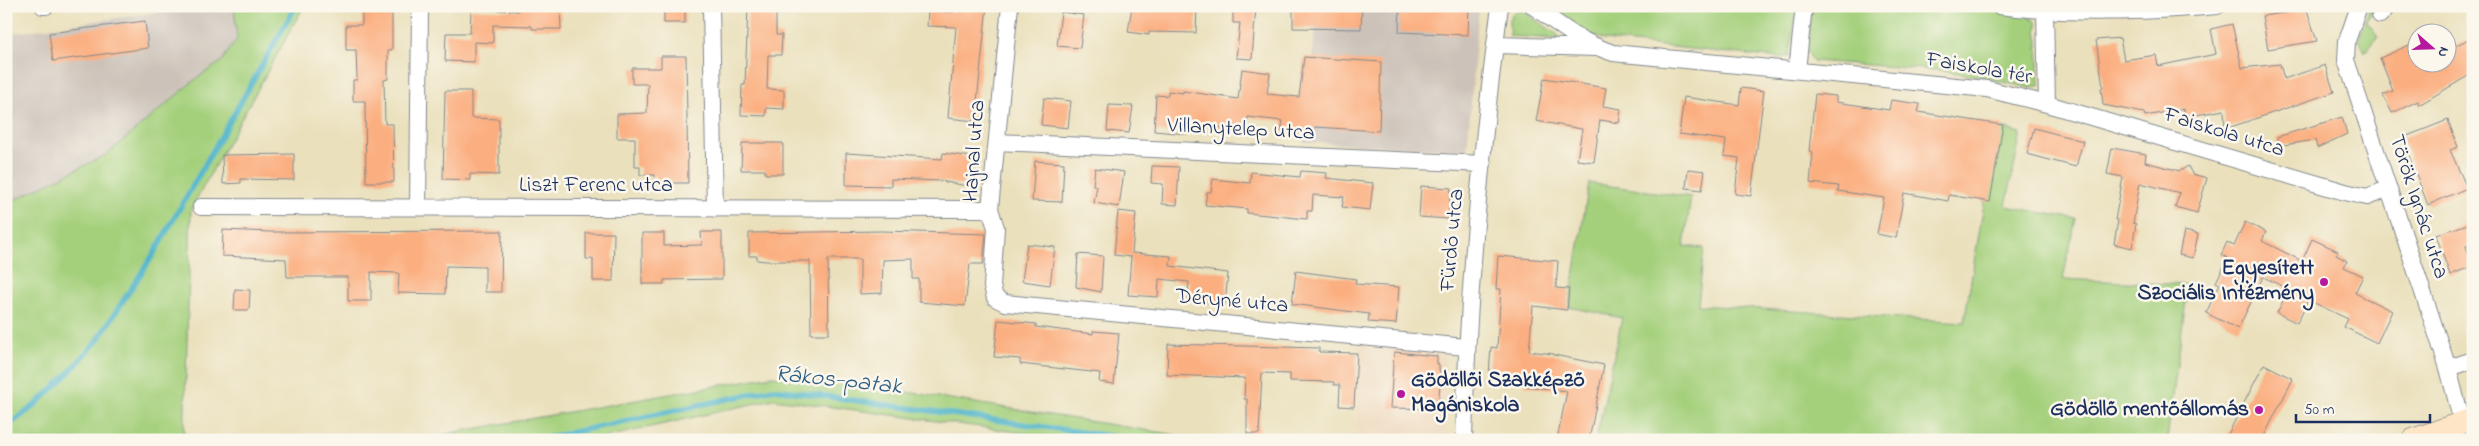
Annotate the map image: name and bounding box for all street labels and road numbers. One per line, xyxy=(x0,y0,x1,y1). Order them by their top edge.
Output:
street label: Faiskola tér xyxy=(1923,44,2035,94)
street label: Hajnal utca xyxy=(955,99,995,203)
street label: Faiskola utca xyxy=(2159,99,2288,166)
street label: Villanytelep utca xyxy=(1165,110,1316,151)
street label: Török Ignác utca xyxy=(2379,131,2456,283)
street label: Liszt Ferenc utca xyxy=(519,170,673,202)
street label: Fürdő utca xyxy=(1432,187,1473,294)
street label: Déryné utca xyxy=(1173,281,1290,324)

